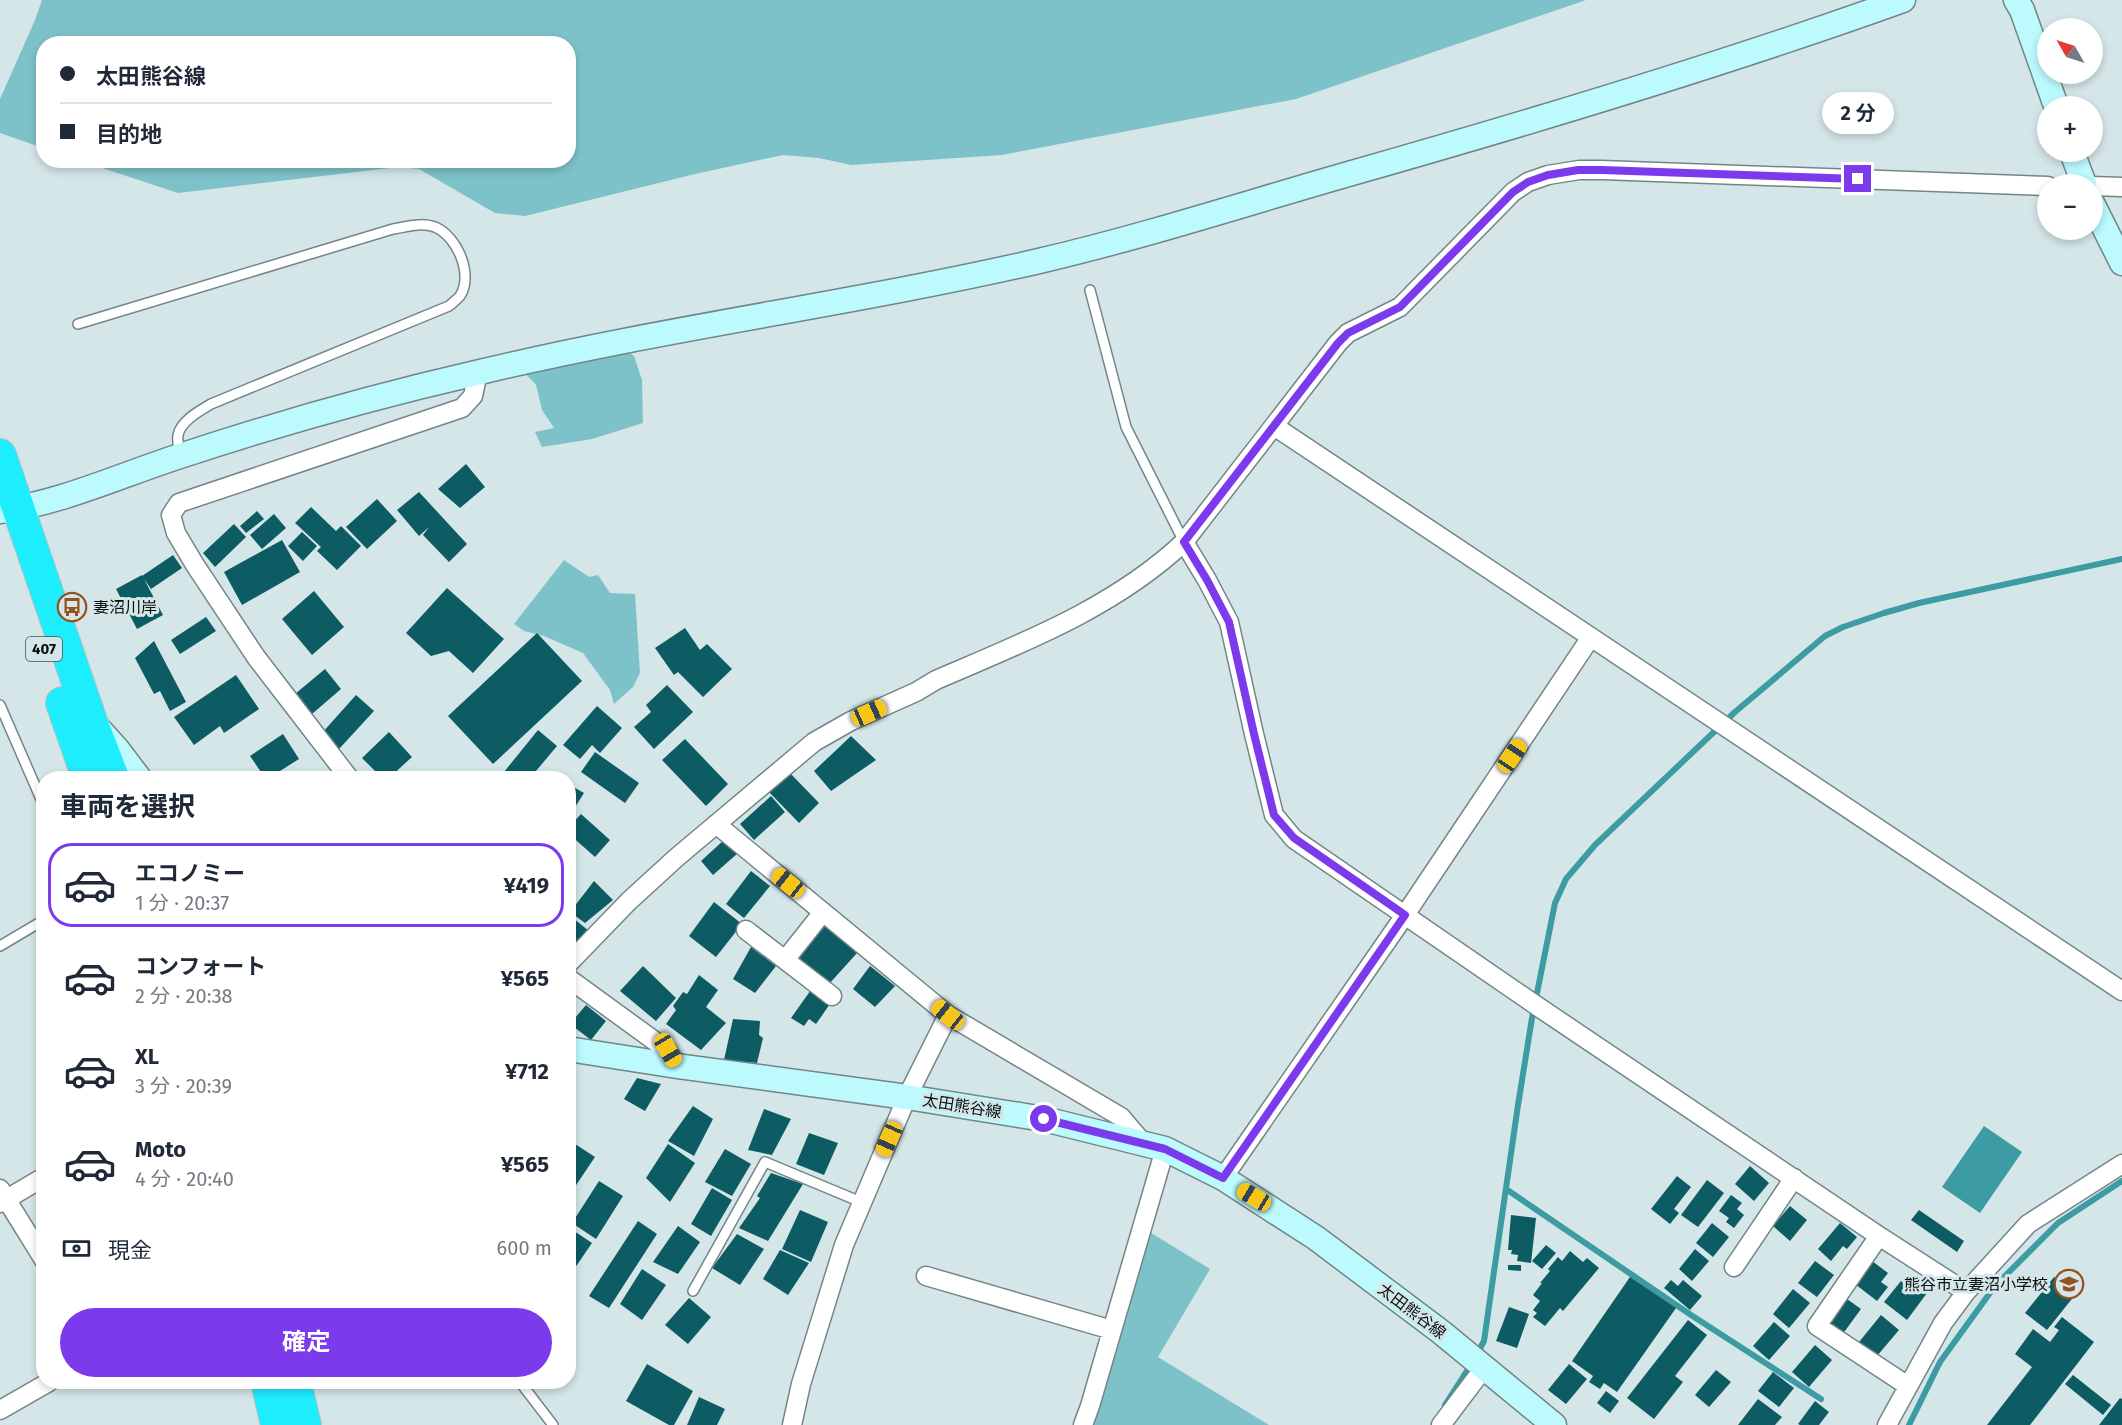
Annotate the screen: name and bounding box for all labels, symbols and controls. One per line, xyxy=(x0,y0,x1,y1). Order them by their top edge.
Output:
north arrow xyxy=(2037,18,2103,84)
map controls xyxy=(2037,18,2103,240)
text: 太田熊谷線 xyxy=(96,63,206,90)
callout: 2 分 xyxy=(1822,92,1894,134)
button: + xyxy=(2037,96,2103,162)
text: 2 分 xyxy=(1840,101,1876,125)
text: 目的地 xyxy=(96,121,162,148)
route end xyxy=(1844,165,1871,192)
button: − xyxy=(2037,174,2103,240)
bus stop icon: 妻沼川岸 xyxy=(56,591,88,623)
place label: 妻沼川岸 xyxy=(93,598,157,617)
road number: 407 xyxy=(26,637,62,661)
car xyxy=(849,697,889,729)
car xyxy=(1494,736,1530,776)
text: 車両を選択 xyxy=(60,791,195,823)
icon: car xyxy=(63,858,117,912)
text: エコノミー xyxy=(135,860,245,887)
car xyxy=(768,865,808,901)
text: ¥419 xyxy=(504,872,549,899)
text: 1 分 · 20:37 xyxy=(135,891,229,915)
icon: car xyxy=(63,951,117,1005)
text: コンフォート xyxy=(135,953,266,980)
text: ¥565 xyxy=(501,965,549,992)
text: 2 分 · 20:38 xyxy=(135,984,233,1008)
car xyxy=(928,997,968,1033)
car xyxy=(651,1030,685,1070)
text: XL xyxy=(135,1043,159,1070)
icon: car xyxy=(63,1044,117,1098)
text: ¥712 xyxy=(505,1058,549,1085)
text: 3 分 · 20:39 xyxy=(135,1074,232,1098)
street label: 太田熊谷線 xyxy=(921,1090,1003,1122)
route start xyxy=(1030,1105,1057,1132)
car xyxy=(873,1119,905,1159)
text: Moto xyxy=(135,1136,186,1163)
icon: car xyxy=(63,1137,117,1191)
text: ¥565 xyxy=(501,1151,549,1178)
text: 4 分 · 20:40 xyxy=(135,1167,234,1191)
car xyxy=(1234,1180,1274,1214)
icon: cash xyxy=(60,1232,93,1265)
text: 600 m xyxy=(497,1236,552,1260)
text: 現金 xyxy=(108,1237,152,1264)
school or university icon: 熊谷市立妻沼小学校 xyxy=(2053,1268,2085,1300)
place label: 熊谷市立妻沼小学校 xyxy=(1904,1275,2048,1294)
street label: 太田熊谷線 xyxy=(1374,1279,1450,1343)
button: 確定 xyxy=(60,1308,552,1377)

